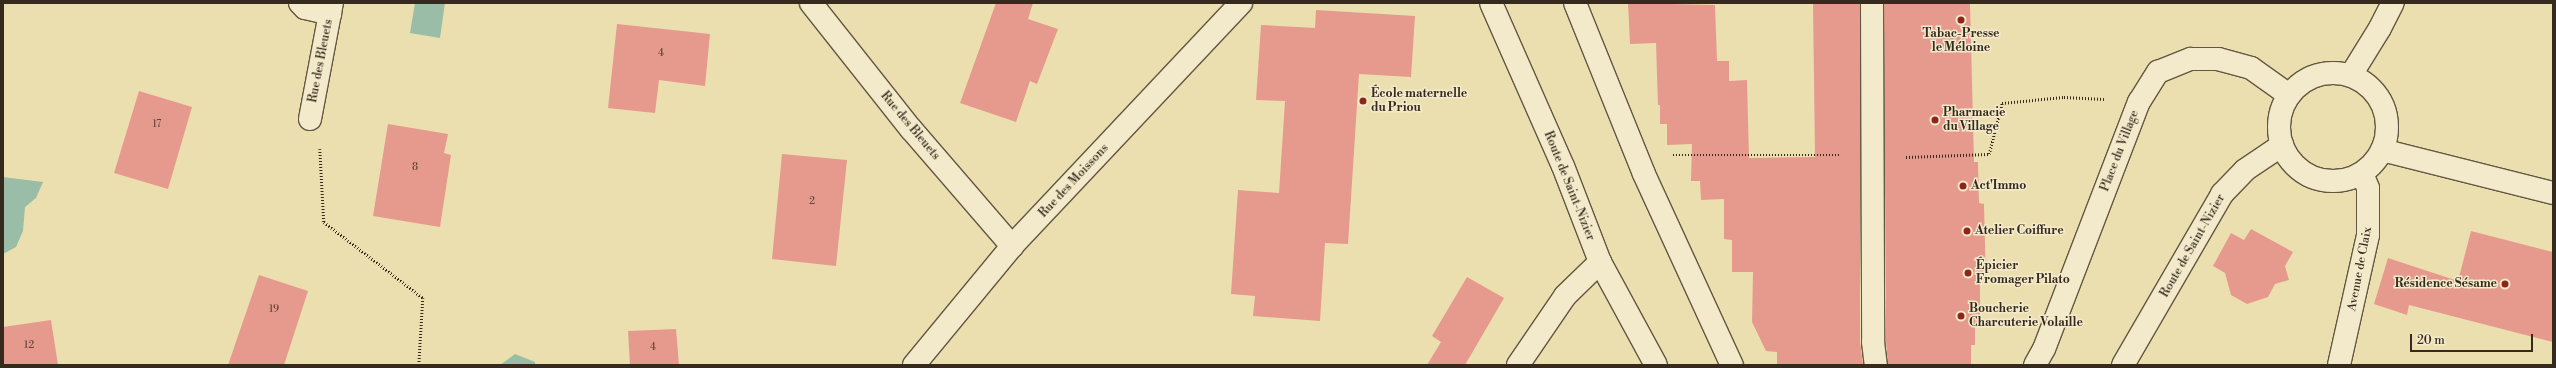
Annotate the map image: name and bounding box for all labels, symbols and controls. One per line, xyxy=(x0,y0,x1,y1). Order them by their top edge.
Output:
marker: Tabac-Presse le Méloine xyxy=(1956,15,1966,25)
street label: Rue des Bleuets xyxy=(306,18,336,104)
place label: Tabac-Presse le Méloine xyxy=(1922,27,2000,55)
house number: 4 xyxy=(658,48,664,60)
place label: École maternelle du Priou xyxy=(1371,87,1467,115)
street label: Rue des Bleuets xyxy=(877,89,943,163)
marker: École maternelle du Priou xyxy=(1358,96,1368,106)
place label: Pharmacie du Village xyxy=(1943,106,2006,134)
street label: Place du Village xyxy=(2098,108,2142,194)
marker: Pharmacie du Village xyxy=(1930,115,1940,125)
house number: 17 xyxy=(153,119,161,131)
street label: Route de Saint-Nizier xyxy=(1540,129,1598,243)
street label: Rue des Moissons xyxy=(1036,141,1112,221)
house number: 8 xyxy=(412,162,418,174)
place label: Act'Immo xyxy=(1971,179,2026,193)
marker: Act'Immo xyxy=(1958,181,1968,191)
street label: Route de Saint-Nizier xyxy=(2158,192,2228,300)
house number: 2 xyxy=(809,196,815,208)
place label: Atelier Coiffure xyxy=(1975,224,2064,238)
marker: Atelier Coiffure xyxy=(1962,226,1972,236)
street label: Avenue de Claix xyxy=(2345,226,2375,312)
place label: Épicier Fromager Pilato xyxy=(1976,259,2070,287)
marker: Épicier Fromager Pilato xyxy=(1963,268,1973,278)
place label: Résidence Sésame xyxy=(2395,277,2497,291)
marker: Résidence Sésame xyxy=(2500,279,2510,289)
place label: Boucherie Charcuterie Volaille xyxy=(1969,302,2083,330)
house number: 19 xyxy=(269,304,279,316)
marker: Boucherie Charcuterie Volaille xyxy=(1956,311,1966,321)
scale bar xyxy=(2412,326,2535,352)
text: 20 m xyxy=(2417,333,2445,348)
house number: 12 xyxy=(24,340,34,352)
house number: 4 xyxy=(650,342,656,354)

